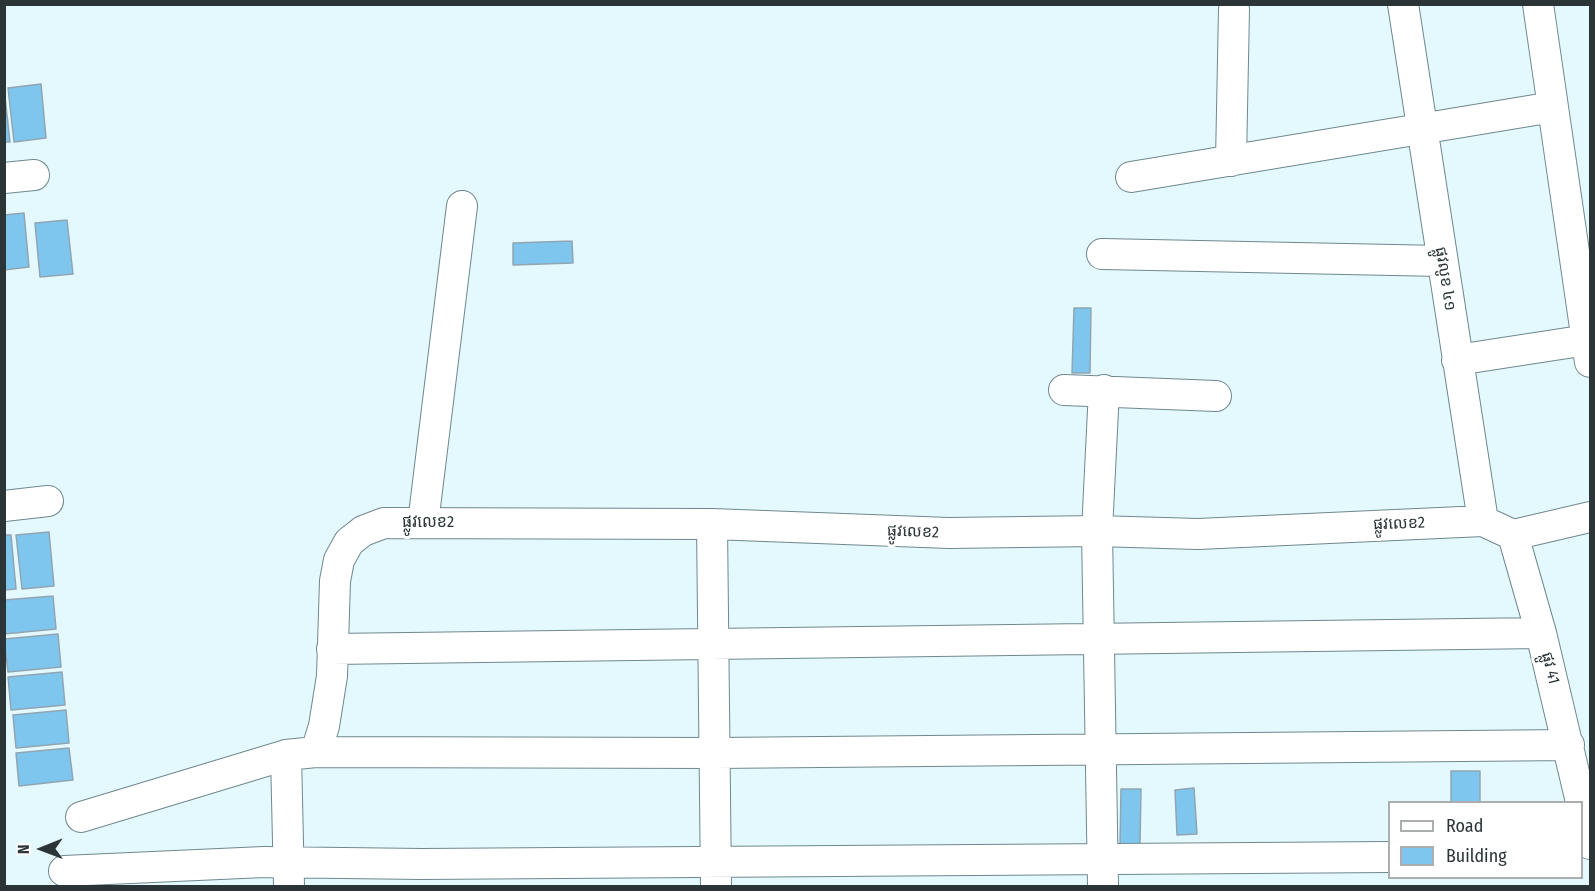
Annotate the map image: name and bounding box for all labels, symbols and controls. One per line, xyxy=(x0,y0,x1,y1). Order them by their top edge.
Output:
street label: ផ្លូវលូខ ៤១ xyxy=(1430,246,1460,312)
street label: ផ្លូវលេខ2 xyxy=(402,513,454,533)
street label: ផ្លូវលេខ2 xyxy=(1373,513,1425,535)
street label: ផ្លូវលេខ2 xyxy=(887,521,939,543)
street label: ផ្លូវ 41 xyxy=(1537,650,1563,686)
legend xyxy=(1388,801,1583,879)
text: Road xyxy=(1446,815,1483,837)
north arrow xyxy=(12,819,72,879)
text: N xyxy=(14,844,33,854)
text: Building xyxy=(1446,845,1507,867)

